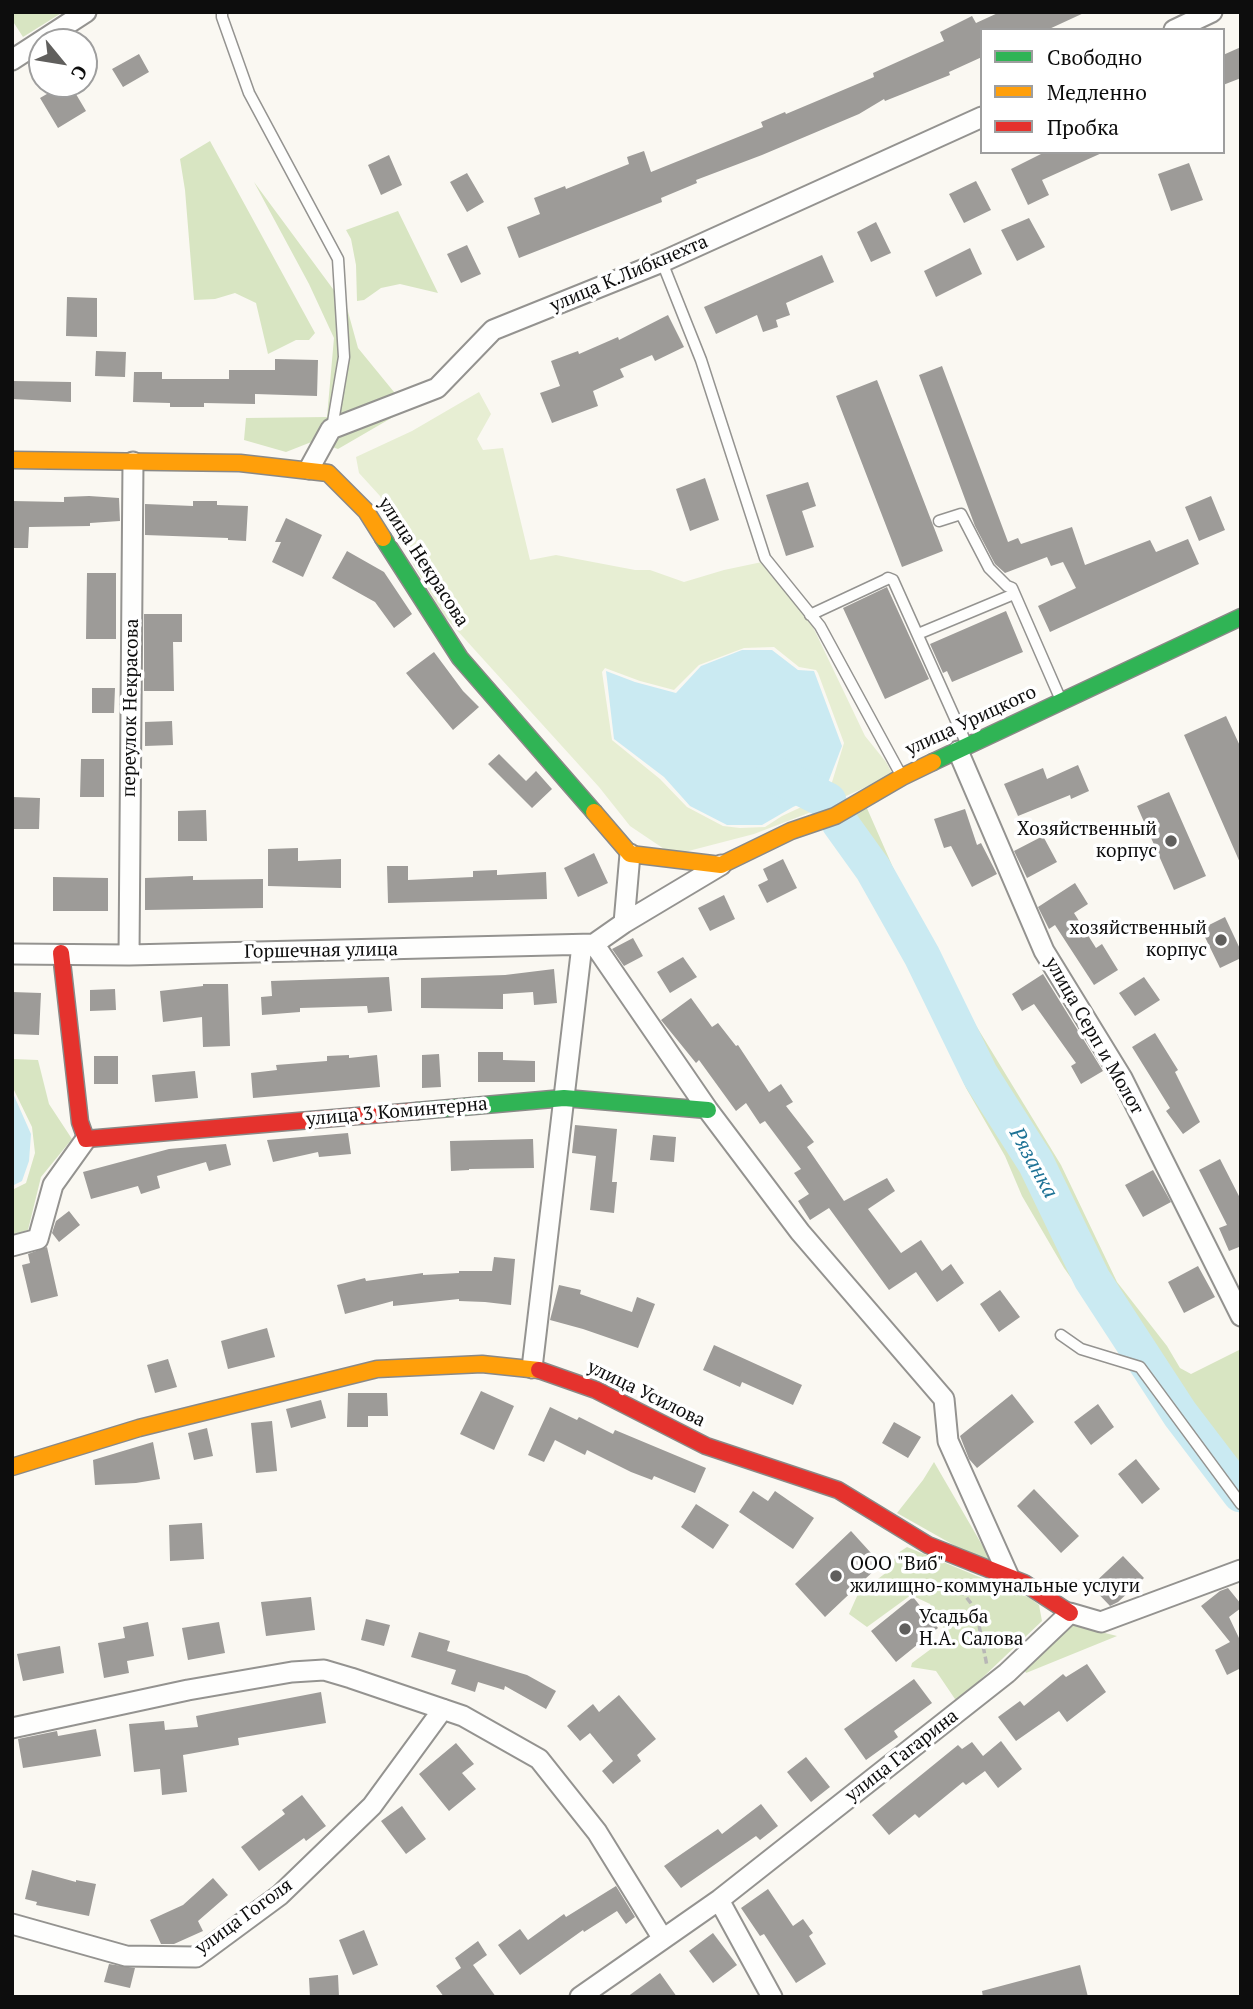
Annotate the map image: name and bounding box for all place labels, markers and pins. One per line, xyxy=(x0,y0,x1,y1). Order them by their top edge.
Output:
place label: Хозяйственный корпус xyxy=(1017,819,1157,863)
marker: Хозяйственный корпус xyxy=(1163,833,1179,849)
place label: хозяйственный корпус xyxy=(1070,918,1207,962)
marker: хозяйственный корпус xyxy=(1213,932,1229,948)
place label: ООО "Виб" жилищно-коммунальные услуги xyxy=(850,1554,1140,1598)
marker: ООО "Виб" жилищно-коммунальные услуги xyxy=(828,1568,844,1584)
place label: Усадьба Н.А. Салова xyxy=(919,1607,1023,1651)
marker: Усадьба Н.А. Салова xyxy=(897,1621,913,1637)

